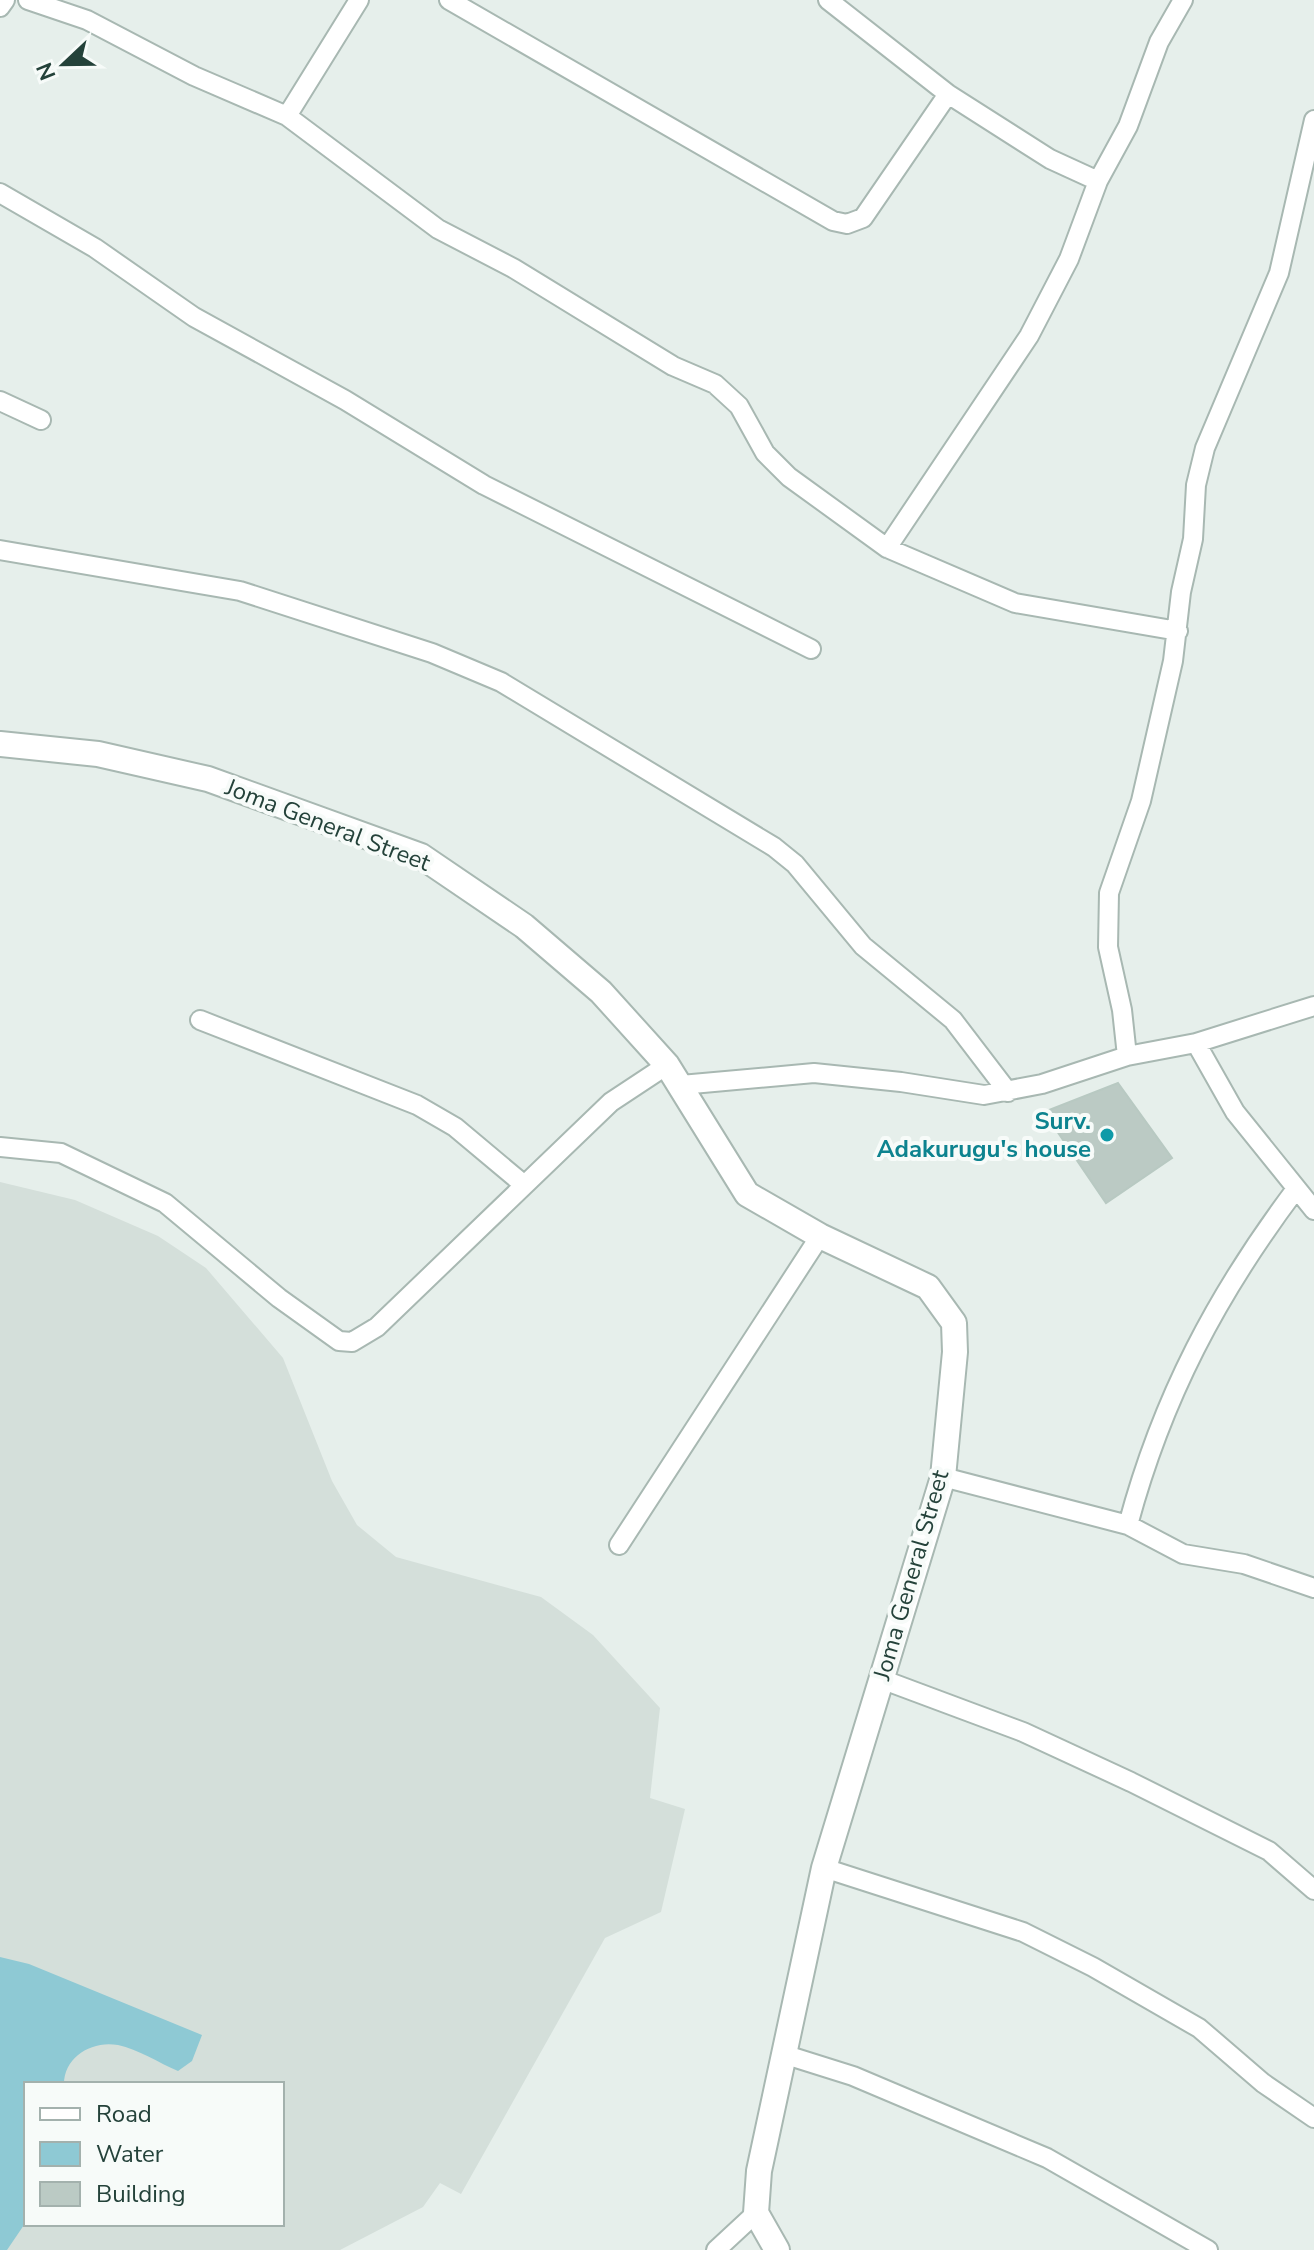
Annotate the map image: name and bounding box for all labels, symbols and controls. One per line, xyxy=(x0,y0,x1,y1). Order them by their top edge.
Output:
north arrow xyxy=(24,24,104,104)
text: N xyxy=(29,58,63,84)
street label: Joma General Street xyxy=(220,771,436,879)
place label: Surv. Adakurugu's house xyxy=(877,1105,1091,1165)
marker: Surv. Adakurugu's house xyxy=(1098,1126,1116,1144)
street label: Joma General Street xyxy=(865,1466,956,1685)
legend xyxy=(24,2082,284,2226)
text: Road xyxy=(96,2098,152,2130)
text: Water xyxy=(96,2138,164,2170)
text: Building xyxy=(96,2178,186,2210)

